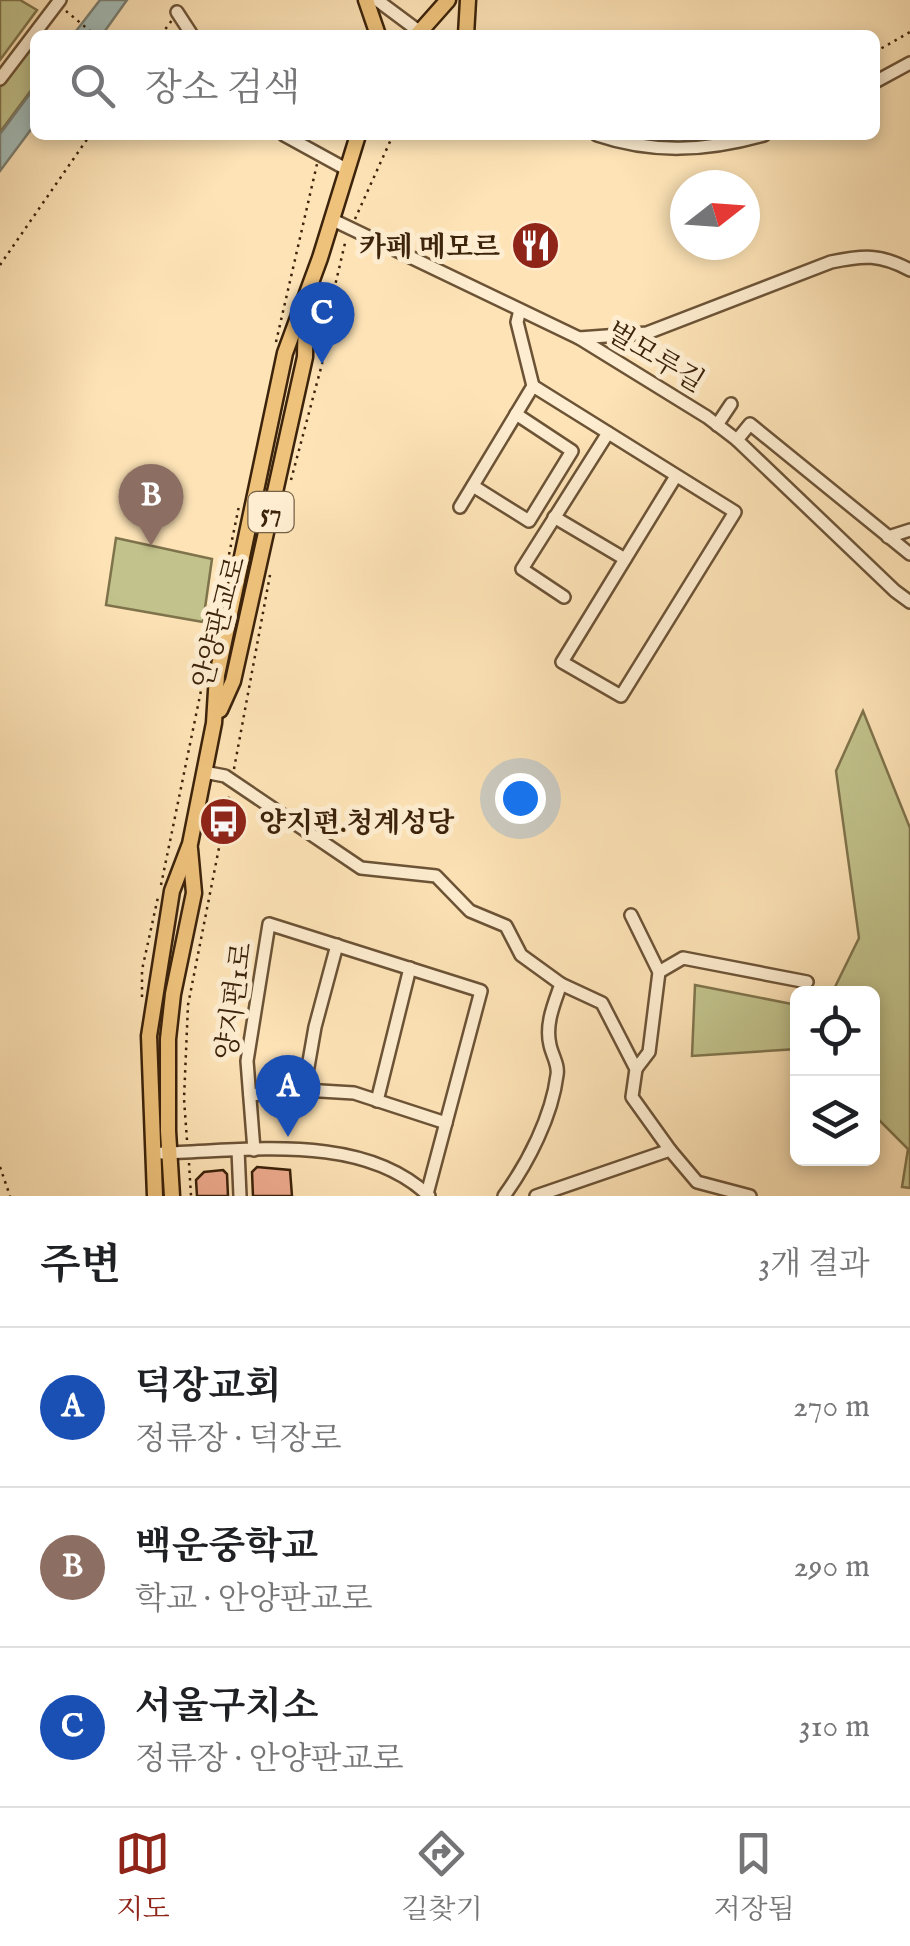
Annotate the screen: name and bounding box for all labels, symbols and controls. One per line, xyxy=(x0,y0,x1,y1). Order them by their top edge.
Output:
search box xyxy=(30,30,880,140)
icon: search xyxy=(65,58,120,113)
text: 장소 검색 xyxy=(145,66,300,114)
north arrow xyxy=(670,170,760,260)
restaurant icon: 카페 메모르 xyxy=(509,220,561,272)
place label: 카페 메모르 xyxy=(359,231,500,266)
pin: C xyxy=(290,282,354,364)
street label: 벌모루길 xyxy=(599,315,710,401)
pin: B xyxy=(118,464,184,546)
road number: 57 xyxy=(248,492,294,532)
street label: 안양판교로 xyxy=(186,553,255,692)
your location xyxy=(495,773,546,824)
bus stop icon: 양지편.청계성당 xyxy=(198,796,250,848)
place label: 양지편.청계성당 xyxy=(259,807,455,842)
street label: 양지편1로 xyxy=(210,940,261,1063)
map controls xyxy=(790,986,880,1166)
button: locate xyxy=(790,986,880,1076)
pin: A xyxy=(256,1054,320,1137)
button: layers xyxy=(790,1076,880,1166)
text: 주변 xyxy=(40,1240,121,1293)
text: 3개 결과 xyxy=(758,1245,870,1286)
text: 덕장교회 xyxy=(135,1364,282,1412)
text: A xyxy=(62,1387,83,1428)
text: 270 m xyxy=(793,1387,870,1428)
text: 정류장 · 덕장로 xyxy=(135,1420,342,1461)
text: 백운중학교 xyxy=(135,1524,319,1572)
text: B xyxy=(62,1547,83,1588)
text: 290 m xyxy=(794,1547,870,1588)
text: 학교 · 안양판교로 xyxy=(135,1580,372,1621)
text: 서울구치소 xyxy=(135,1684,319,1732)
text: C xyxy=(61,1707,84,1748)
text: 310 m xyxy=(799,1707,870,1748)
text: 정류장 · 안양판교로 xyxy=(135,1740,403,1781)
tab: 지도 xyxy=(115,1826,170,1928)
tab: 길찾기 xyxy=(401,1826,482,1928)
tab: 저장됨 xyxy=(713,1826,795,1928)

